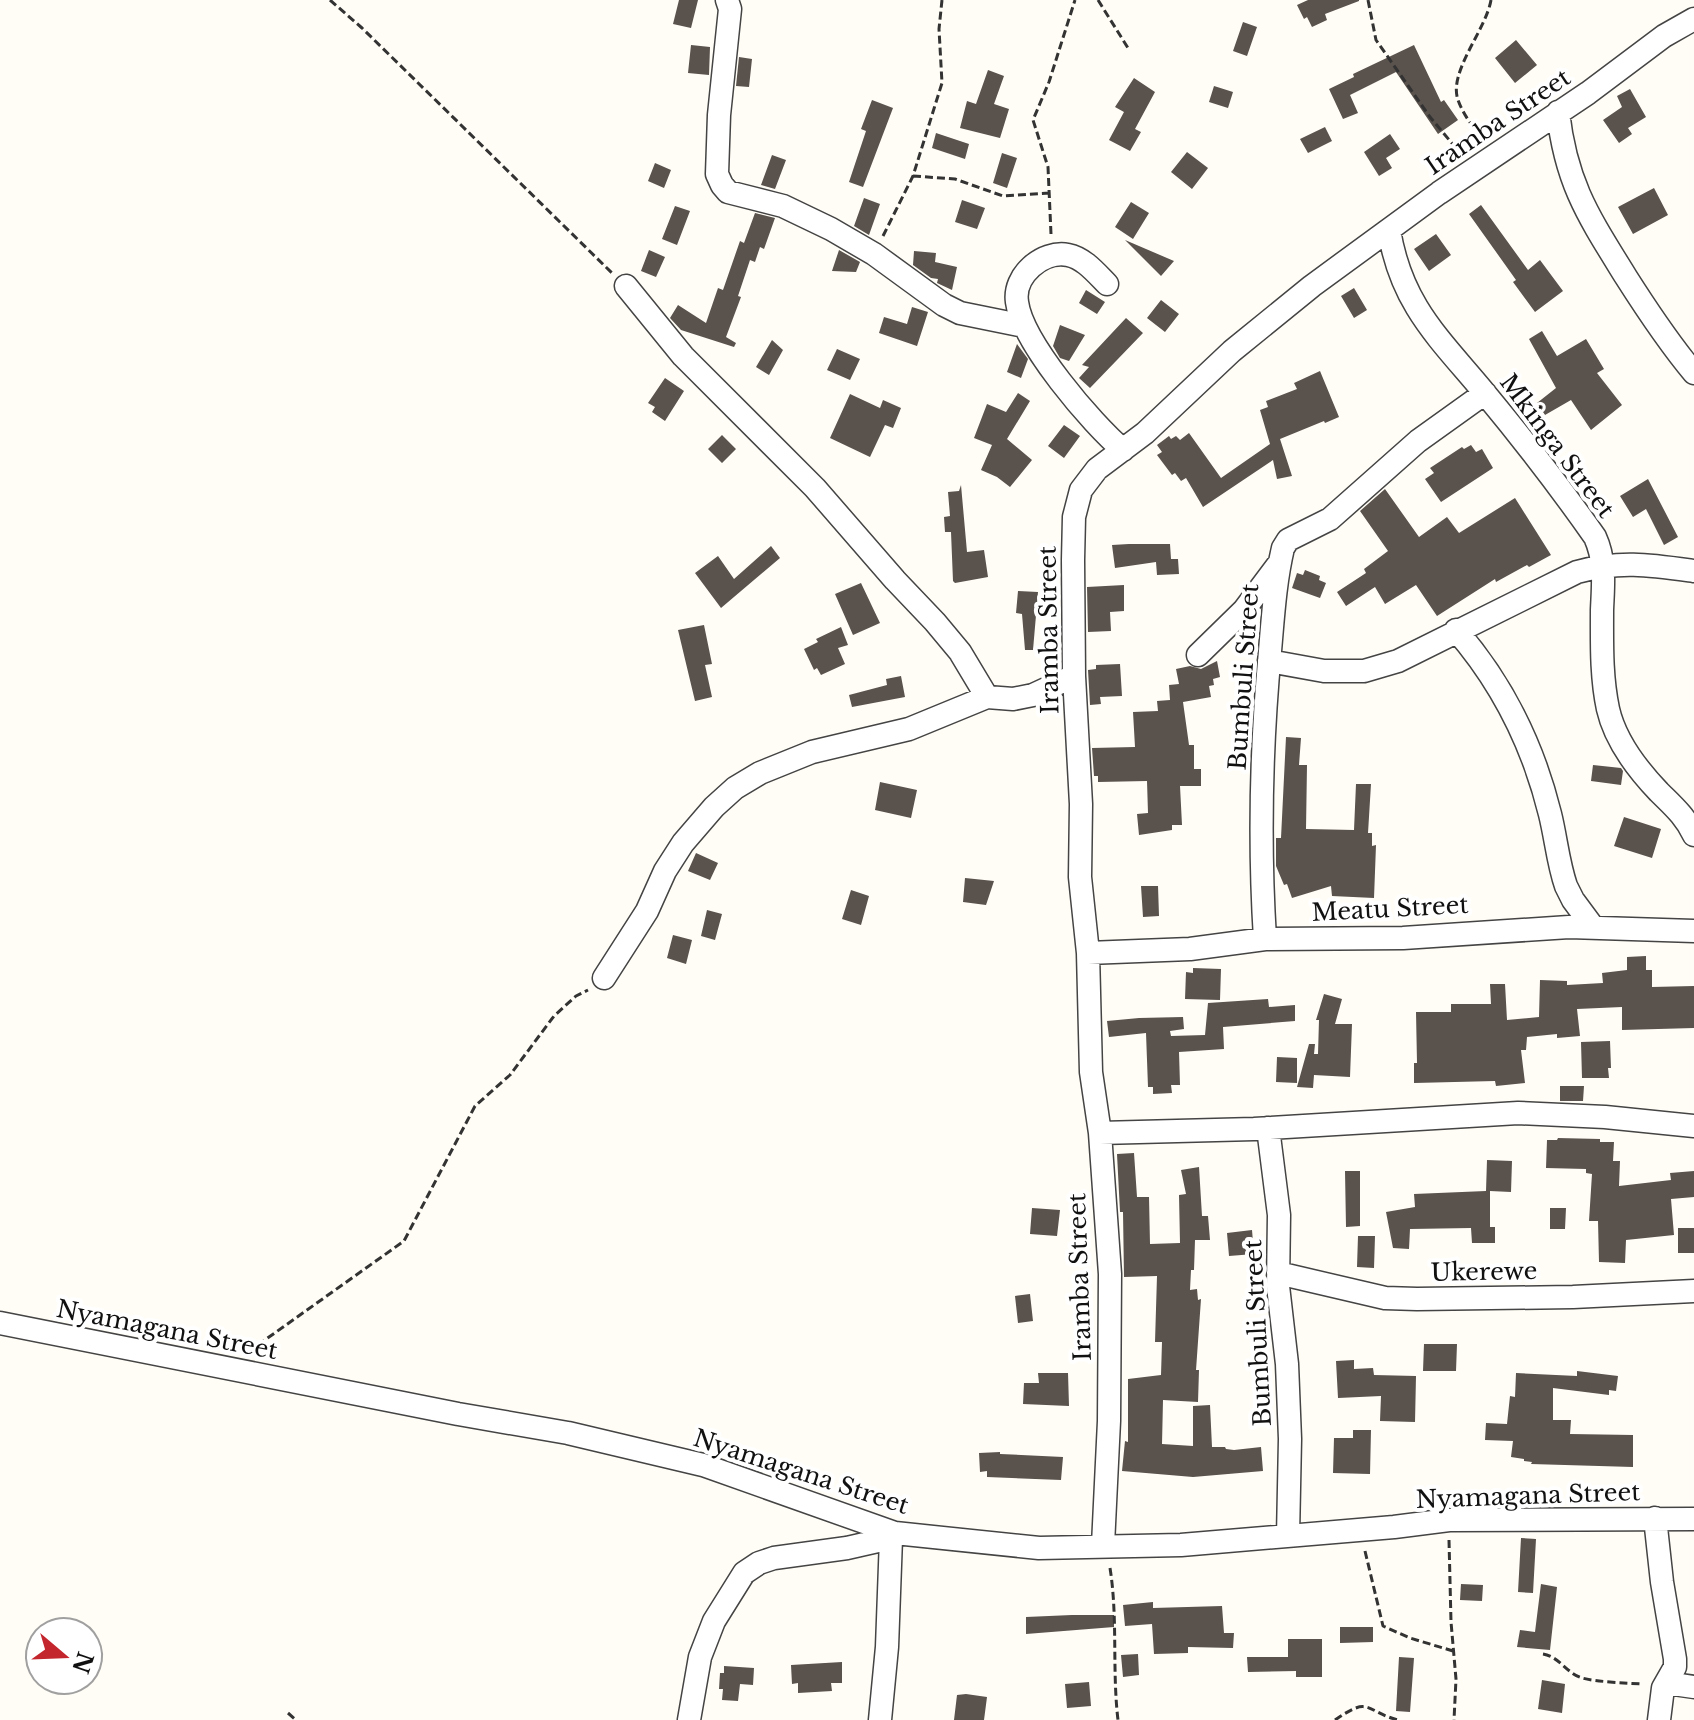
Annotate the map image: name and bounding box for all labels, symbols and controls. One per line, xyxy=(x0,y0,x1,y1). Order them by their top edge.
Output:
street label: Iramba Street xyxy=(1420,63,1576,181)
street label: Mkinga Street xyxy=(1494,368,1621,523)
street label: Iramba Street xyxy=(1033,546,1064,714)
street label: Bumbuli Street xyxy=(1223,583,1264,771)
street label: Meatu Street xyxy=(1311,890,1469,927)
street label: Iramba Street xyxy=(1062,1192,1097,1362)
street label: Bumbuli Street xyxy=(1238,1239,1277,1427)
street label: Ukerewe xyxy=(1430,1256,1538,1287)
street label: Nyamagana Street xyxy=(54,1294,280,1365)
street label: Nyamagana Street xyxy=(690,1423,913,1520)
street label: Nyamagana Street xyxy=(1415,1477,1641,1514)
north arrow xyxy=(24,1616,104,1696)
text: N xyxy=(66,1648,99,1677)

